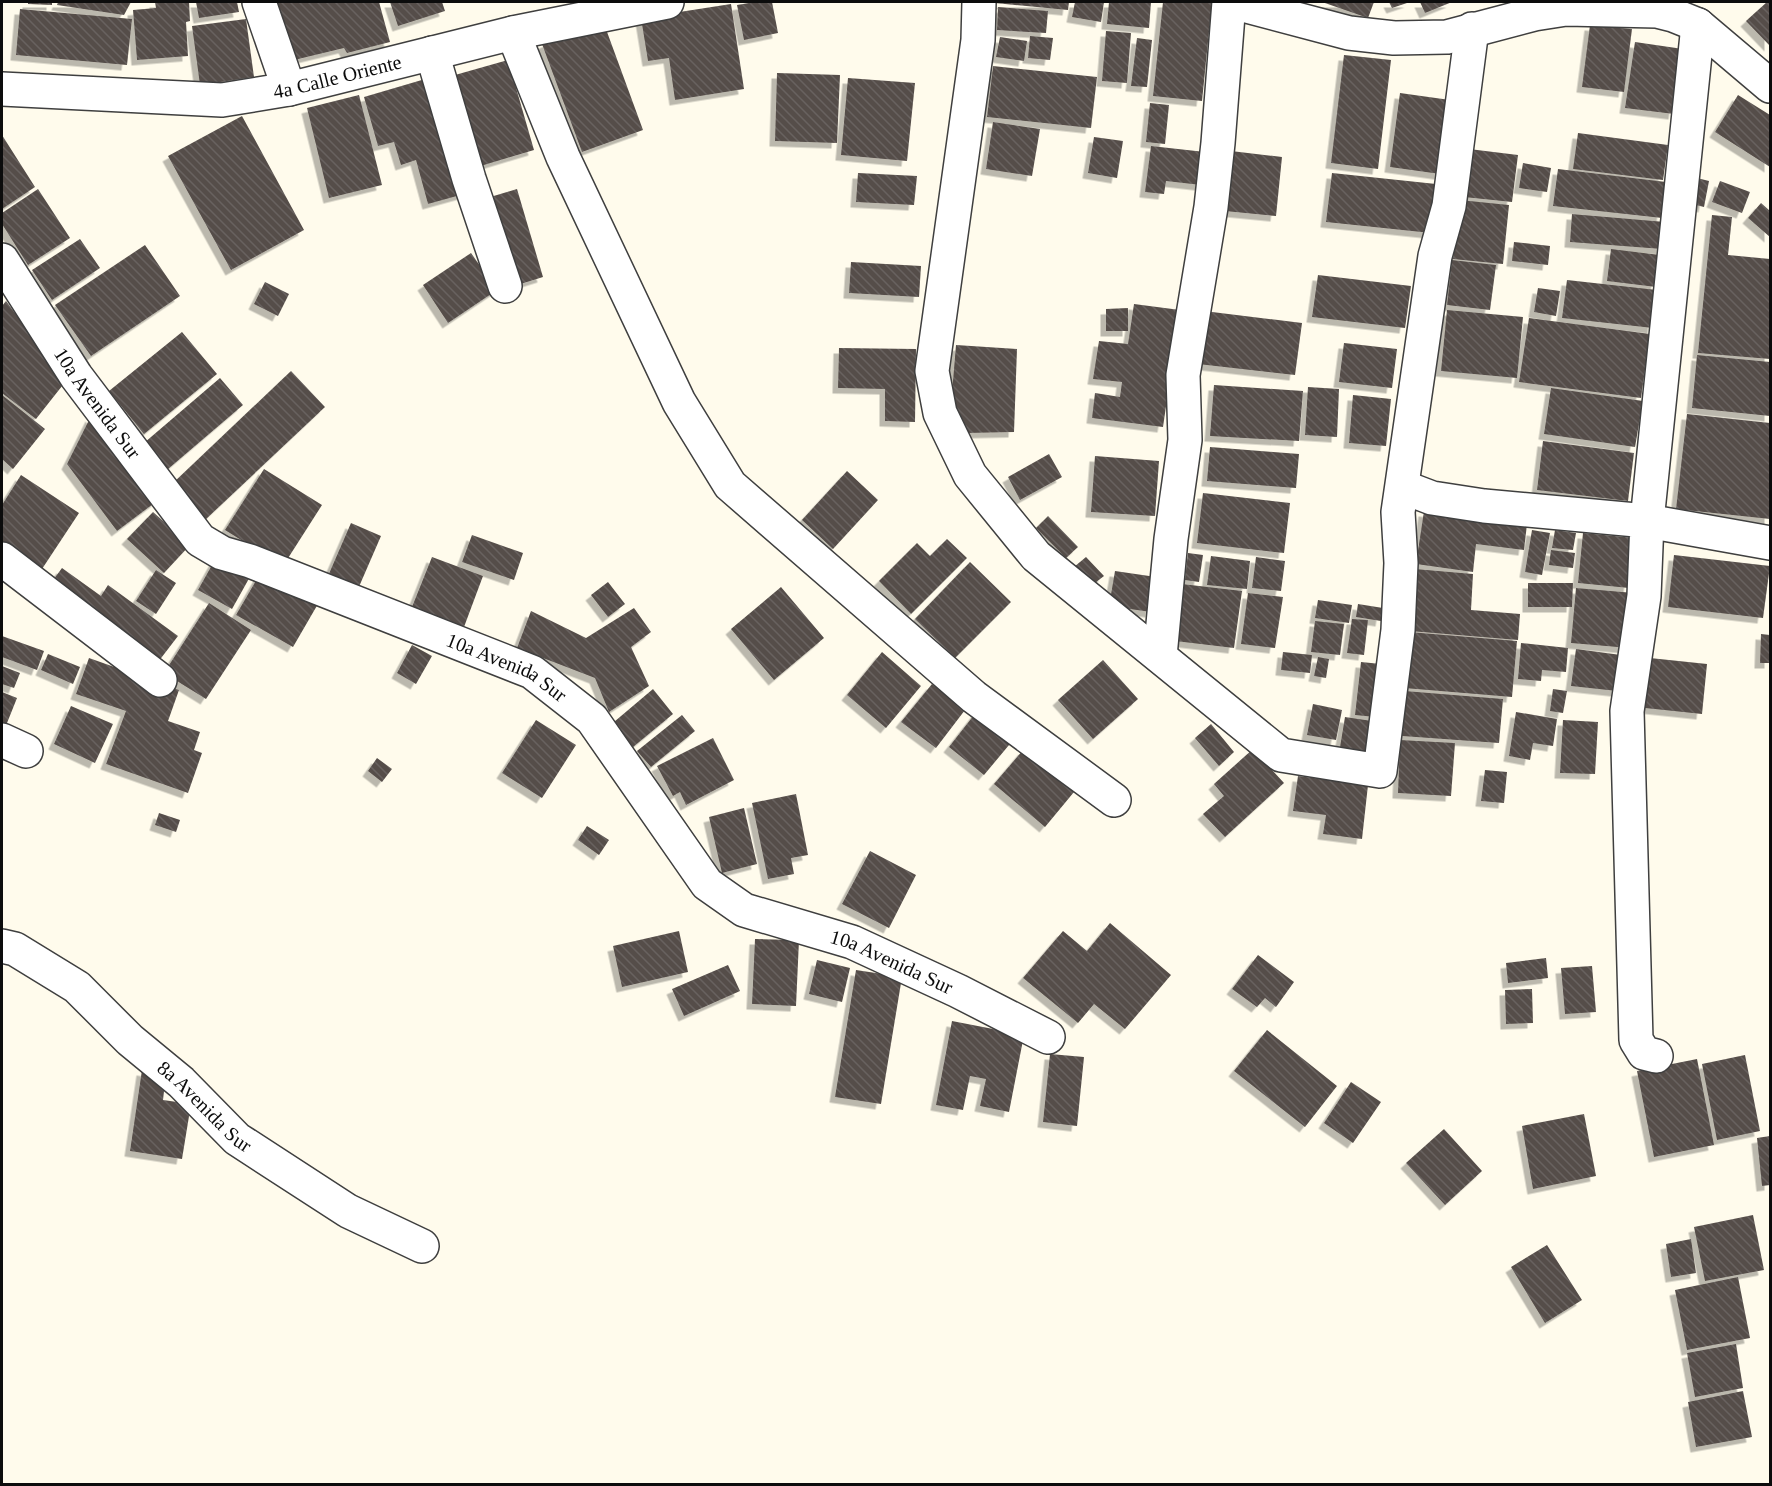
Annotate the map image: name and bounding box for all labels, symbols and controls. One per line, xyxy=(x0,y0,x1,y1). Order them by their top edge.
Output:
street label: 4a Calle Oriente xyxy=(272,50,404,102)
street label: 10a Avenida Sur xyxy=(50,343,145,463)
street label: 10a Avenida Sur xyxy=(443,628,571,706)
street label: 10a Avenida Sur xyxy=(828,925,957,998)
street label: 8a Avenida Sur xyxy=(153,1056,256,1157)

